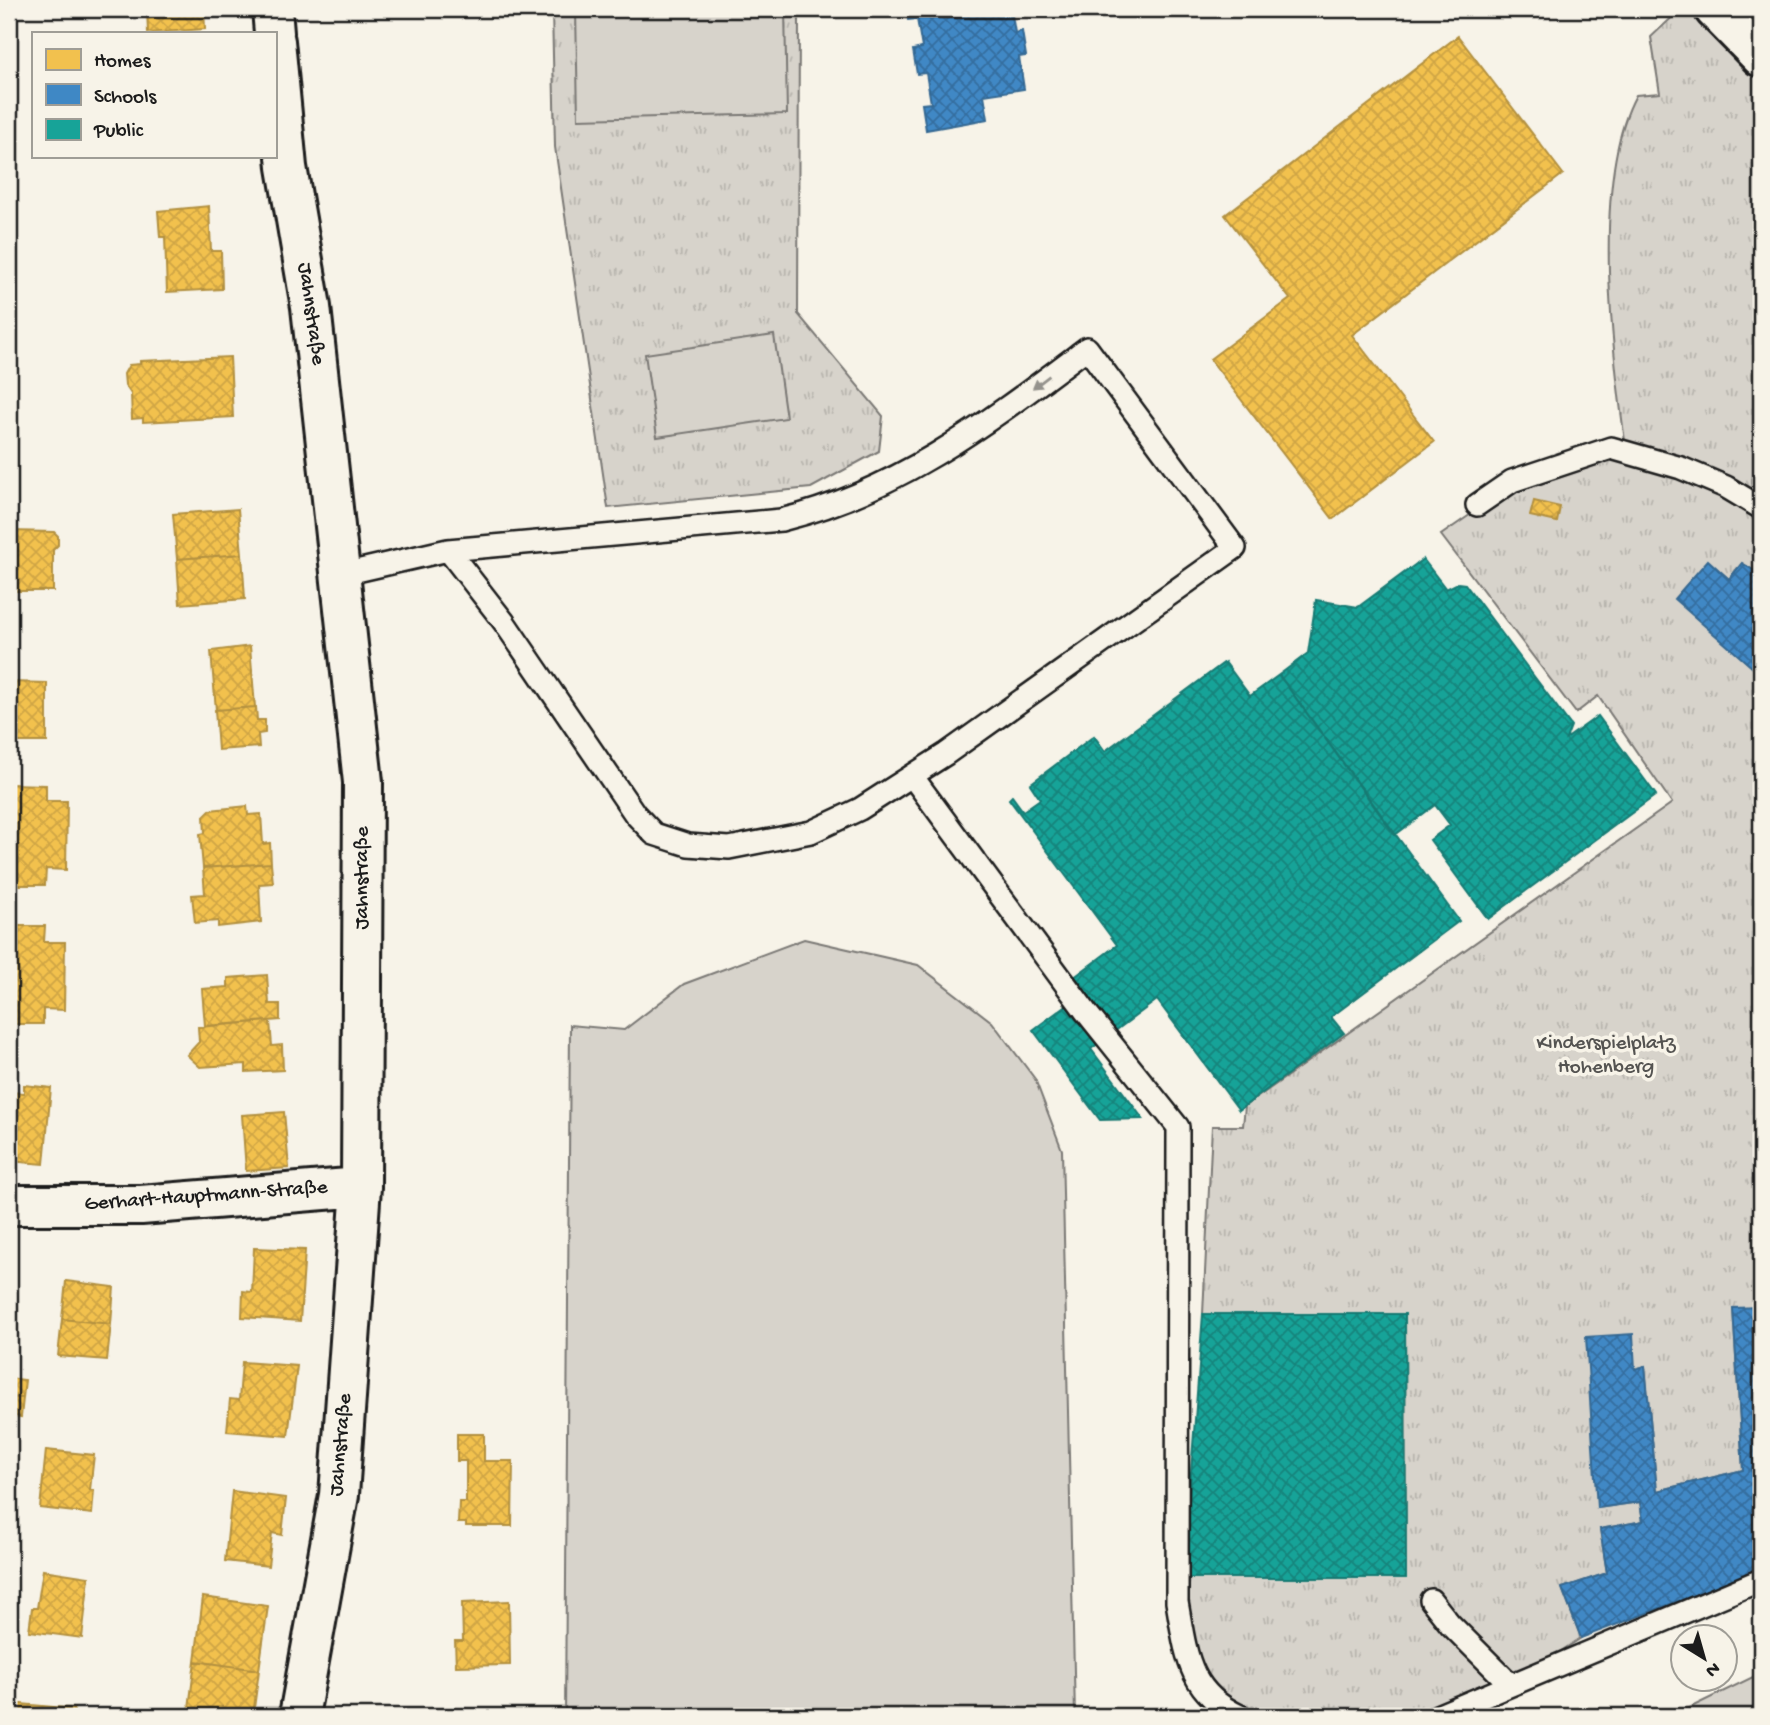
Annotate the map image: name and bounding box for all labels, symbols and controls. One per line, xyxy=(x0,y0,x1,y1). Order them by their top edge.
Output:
legend xyxy=(32,32,276,158)
text: Homes xyxy=(94,50,152,75)
text: Schools xyxy=(94,86,158,111)
text: Public xyxy=(93,120,144,145)
street label: Jahnstraße xyxy=(290,261,330,368)
one-way arrow xyxy=(1032,375,1050,389)
street label: Jahnstraße xyxy=(351,825,376,930)
park label: Kinderspielplatz Hohenberg xyxy=(1536,1032,1676,1081)
street label: Gerhart-Hauptmann-Straße xyxy=(84,1176,330,1218)
street label: Jahnstraße xyxy=(325,1391,359,1497)
north arrow xyxy=(1668,1624,1738,1694)
text: N xyxy=(1700,1656,1724,1682)

